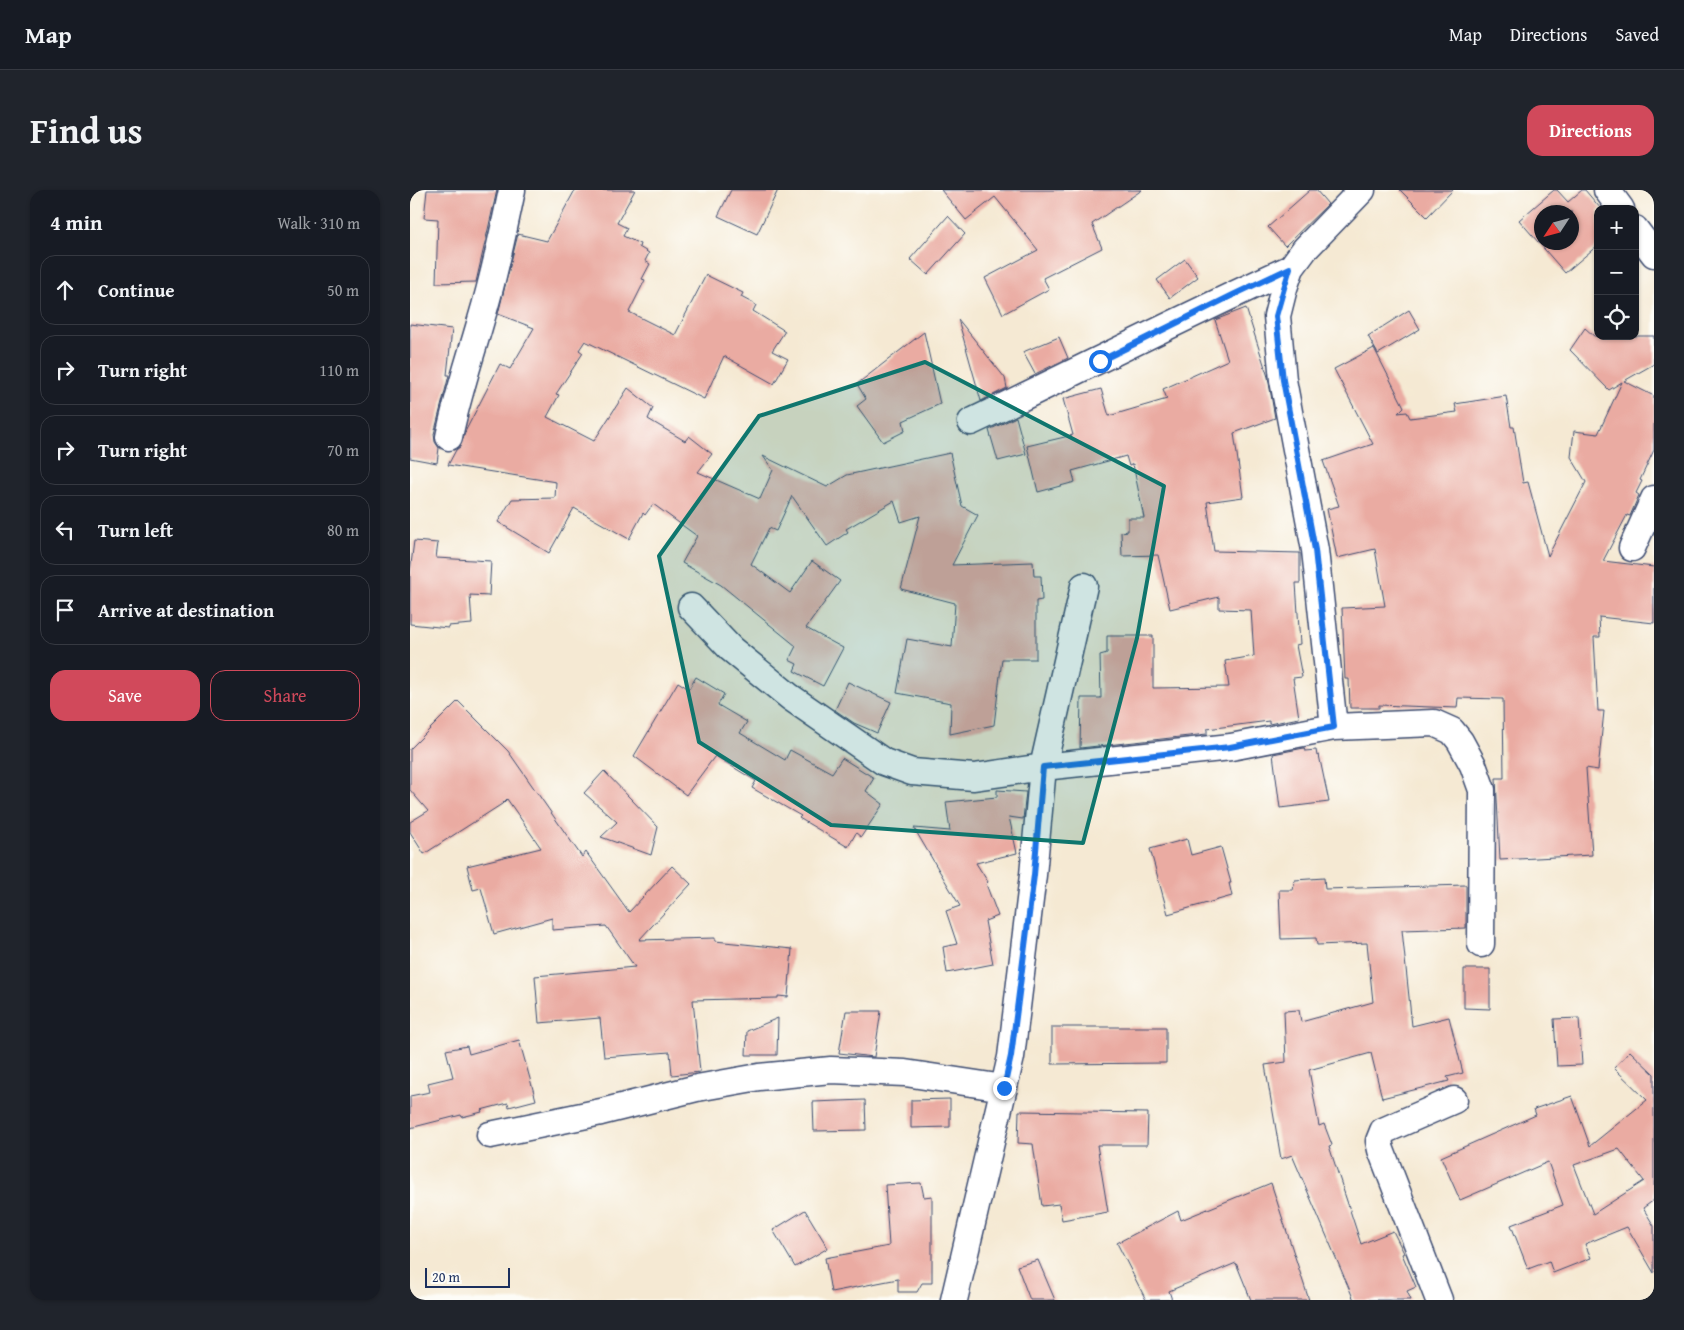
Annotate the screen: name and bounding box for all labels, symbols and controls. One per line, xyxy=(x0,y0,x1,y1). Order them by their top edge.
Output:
text: Map xyxy=(25,17,72,52)
text: Map xyxy=(1449,21,1482,48)
text: Directions xyxy=(1510,21,1587,48)
text: Saved xyxy=(1615,21,1659,48)
text: Find us xyxy=(30,105,143,156)
button: Directions xyxy=(1527,105,1654,156)
north arrow xyxy=(1534,205,1579,250)
map controls xyxy=(1594,205,1639,340)
button: + xyxy=(1594,205,1639,250)
text: 4 min xyxy=(50,207,102,238)
text: Walk · 310 m xyxy=(277,211,360,235)
button: − xyxy=(1594,250,1639,295)
icon: ahead xyxy=(51,276,79,304)
text: Continue xyxy=(98,276,175,304)
text: 50 m xyxy=(327,278,359,302)
button: locate xyxy=(1594,295,1639,340)
route start xyxy=(1089,350,1112,373)
icon: right xyxy=(51,356,79,384)
text: Turn right xyxy=(98,356,187,384)
text: 110 m xyxy=(319,358,359,382)
icon: right xyxy=(51,436,79,464)
text: Turn right xyxy=(98,436,187,464)
text: 70 m xyxy=(327,438,359,462)
icon: left xyxy=(51,516,79,544)
text: Turn left xyxy=(98,516,173,544)
text: 80 m xyxy=(327,518,359,542)
icon: arrive xyxy=(51,596,79,624)
text: Arrive at destination xyxy=(98,596,274,624)
button: Save xyxy=(50,670,200,721)
button: Share xyxy=(210,670,360,721)
route end xyxy=(993,1077,1016,1100)
scale bar xyxy=(425,1265,510,1288)
text: 20 m xyxy=(432,1267,460,1287)

